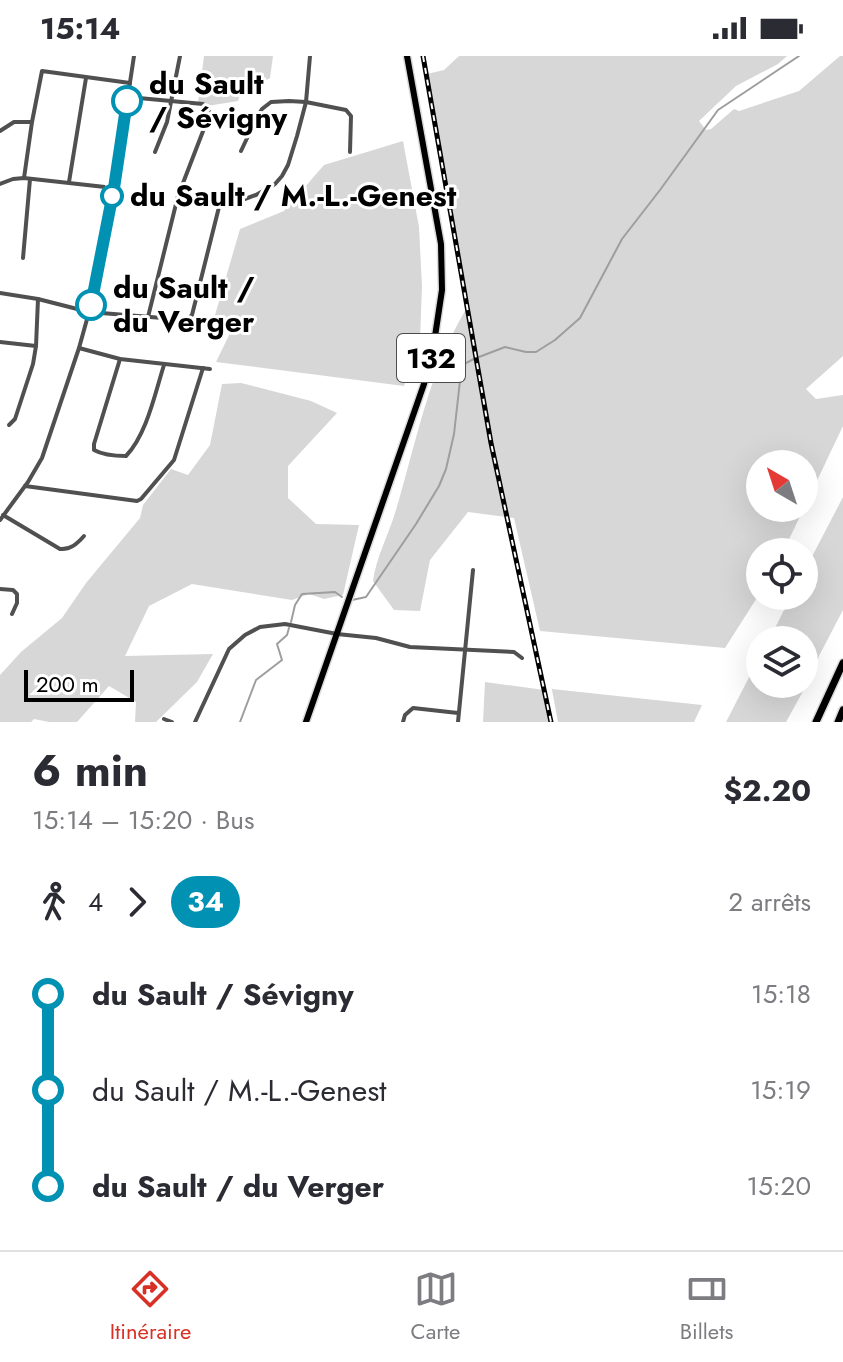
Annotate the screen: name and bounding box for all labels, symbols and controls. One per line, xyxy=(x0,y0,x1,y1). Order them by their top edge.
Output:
text: 15:14 xyxy=(40,7,121,50)
place label: du Sault / Sévigny xyxy=(149,62,288,139)
marker: du Sault / Sévigny xyxy=(112,86,142,116)
place label: du Sault / M.-L.-Genest xyxy=(130,174,457,217)
marker: du Sault / M.-L.-Genest xyxy=(101,185,123,207)
place label: du Sault / du Verger xyxy=(113,266,255,343)
marker: du Sault / du Verger xyxy=(76,290,106,320)
road number: 132 xyxy=(397,334,465,382)
north arrow xyxy=(746,450,818,522)
map controls xyxy=(746,450,818,698)
button: locate xyxy=(746,538,818,610)
button: layers xyxy=(746,626,818,698)
scale bar xyxy=(24,666,134,702)
text: 200 m xyxy=(36,668,99,700)
text: 6 min xyxy=(32,739,148,803)
text: $2.20 xyxy=(723,769,811,812)
text: 15:14 – 15:20 · Bus xyxy=(32,801,254,839)
icon: walk xyxy=(32,880,76,924)
icon: forward xyxy=(115,880,159,924)
text: 34 xyxy=(187,881,224,922)
text: 4 xyxy=(88,883,103,921)
text: 2 arrêts xyxy=(728,883,811,921)
text: du Sault / Sévigny xyxy=(92,973,354,1016)
text: 15:18 xyxy=(751,975,811,1013)
text: du Sault / M.-L.-Genest xyxy=(92,1069,387,1112)
text: 15:19 xyxy=(750,1071,811,1109)
text: du Sault / du Verger xyxy=(92,1165,384,1208)
text: 15:20 xyxy=(746,1167,811,1205)
tab: Itinéraire xyxy=(110,1267,191,1347)
tab: Carte xyxy=(411,1267,460,1347)
tab: Billets xyxy=(680,1267,733,1347)

